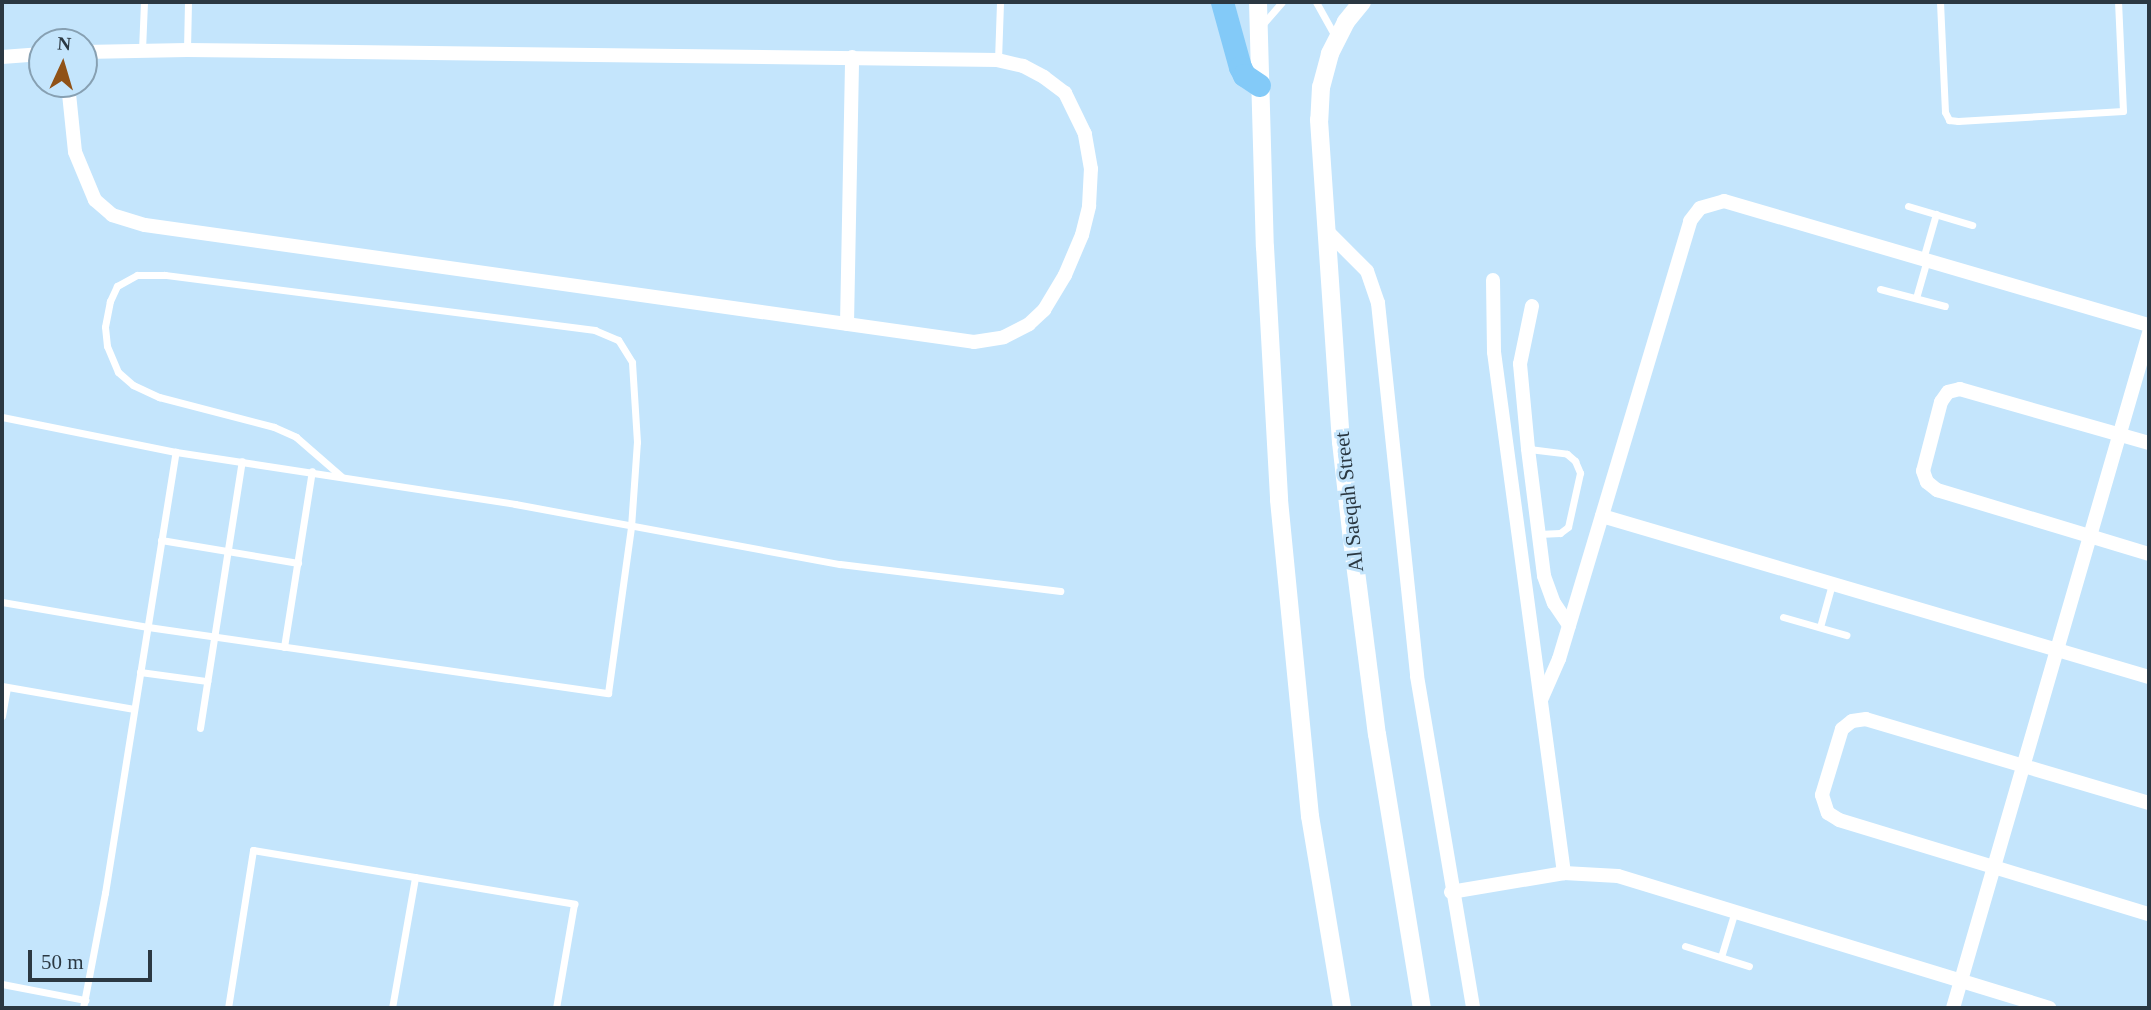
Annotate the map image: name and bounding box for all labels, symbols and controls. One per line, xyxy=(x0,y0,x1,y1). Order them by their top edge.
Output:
north arrow xyxy=(28,28,98,98)
text: N xyxy=(57,33,72,55)
street label: Al Saeqah Street xyxy=(1329,431,1369,573)
scale bar xyxy=(32,936,156,980)
text: 50 m xyxy=(41,950,84,974)

